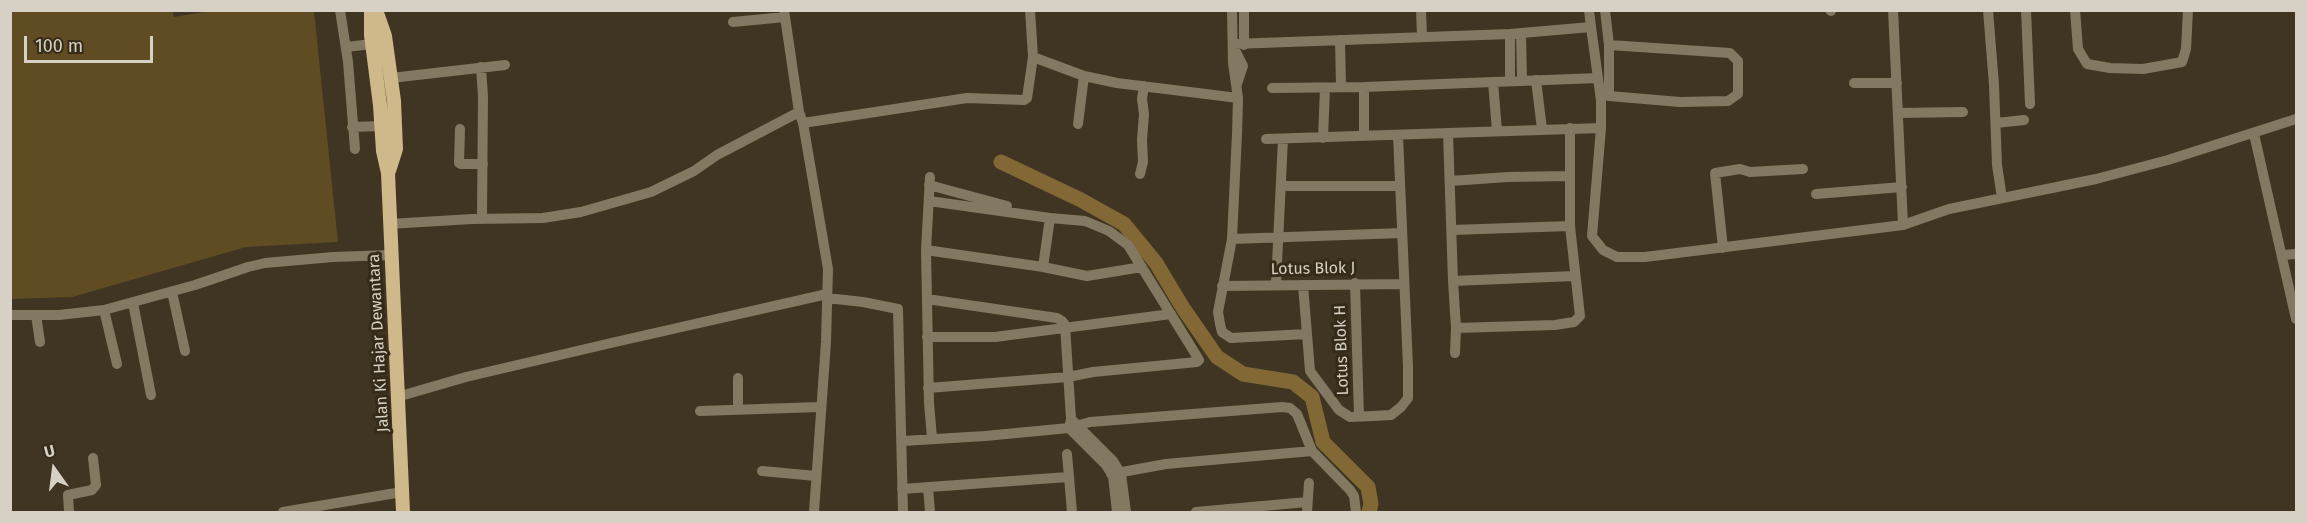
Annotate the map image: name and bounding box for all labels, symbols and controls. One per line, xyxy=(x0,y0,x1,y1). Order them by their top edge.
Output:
scale bar xyxy=(27,24,156,62)
text: 100 m xyxy=(35,35,83,57)
street label: Jalan Ki Hajar Dewantara xyxy=(365,253,393,433)
street label: Lotus Blok J xyxy=(1270,259,1356,279)
street label: Lotus Blok H xyxy=(1331,304,1353,396)
north arrow xyxy=(24,439,84,499)
text: U xyxy=(42,441,57,462)

